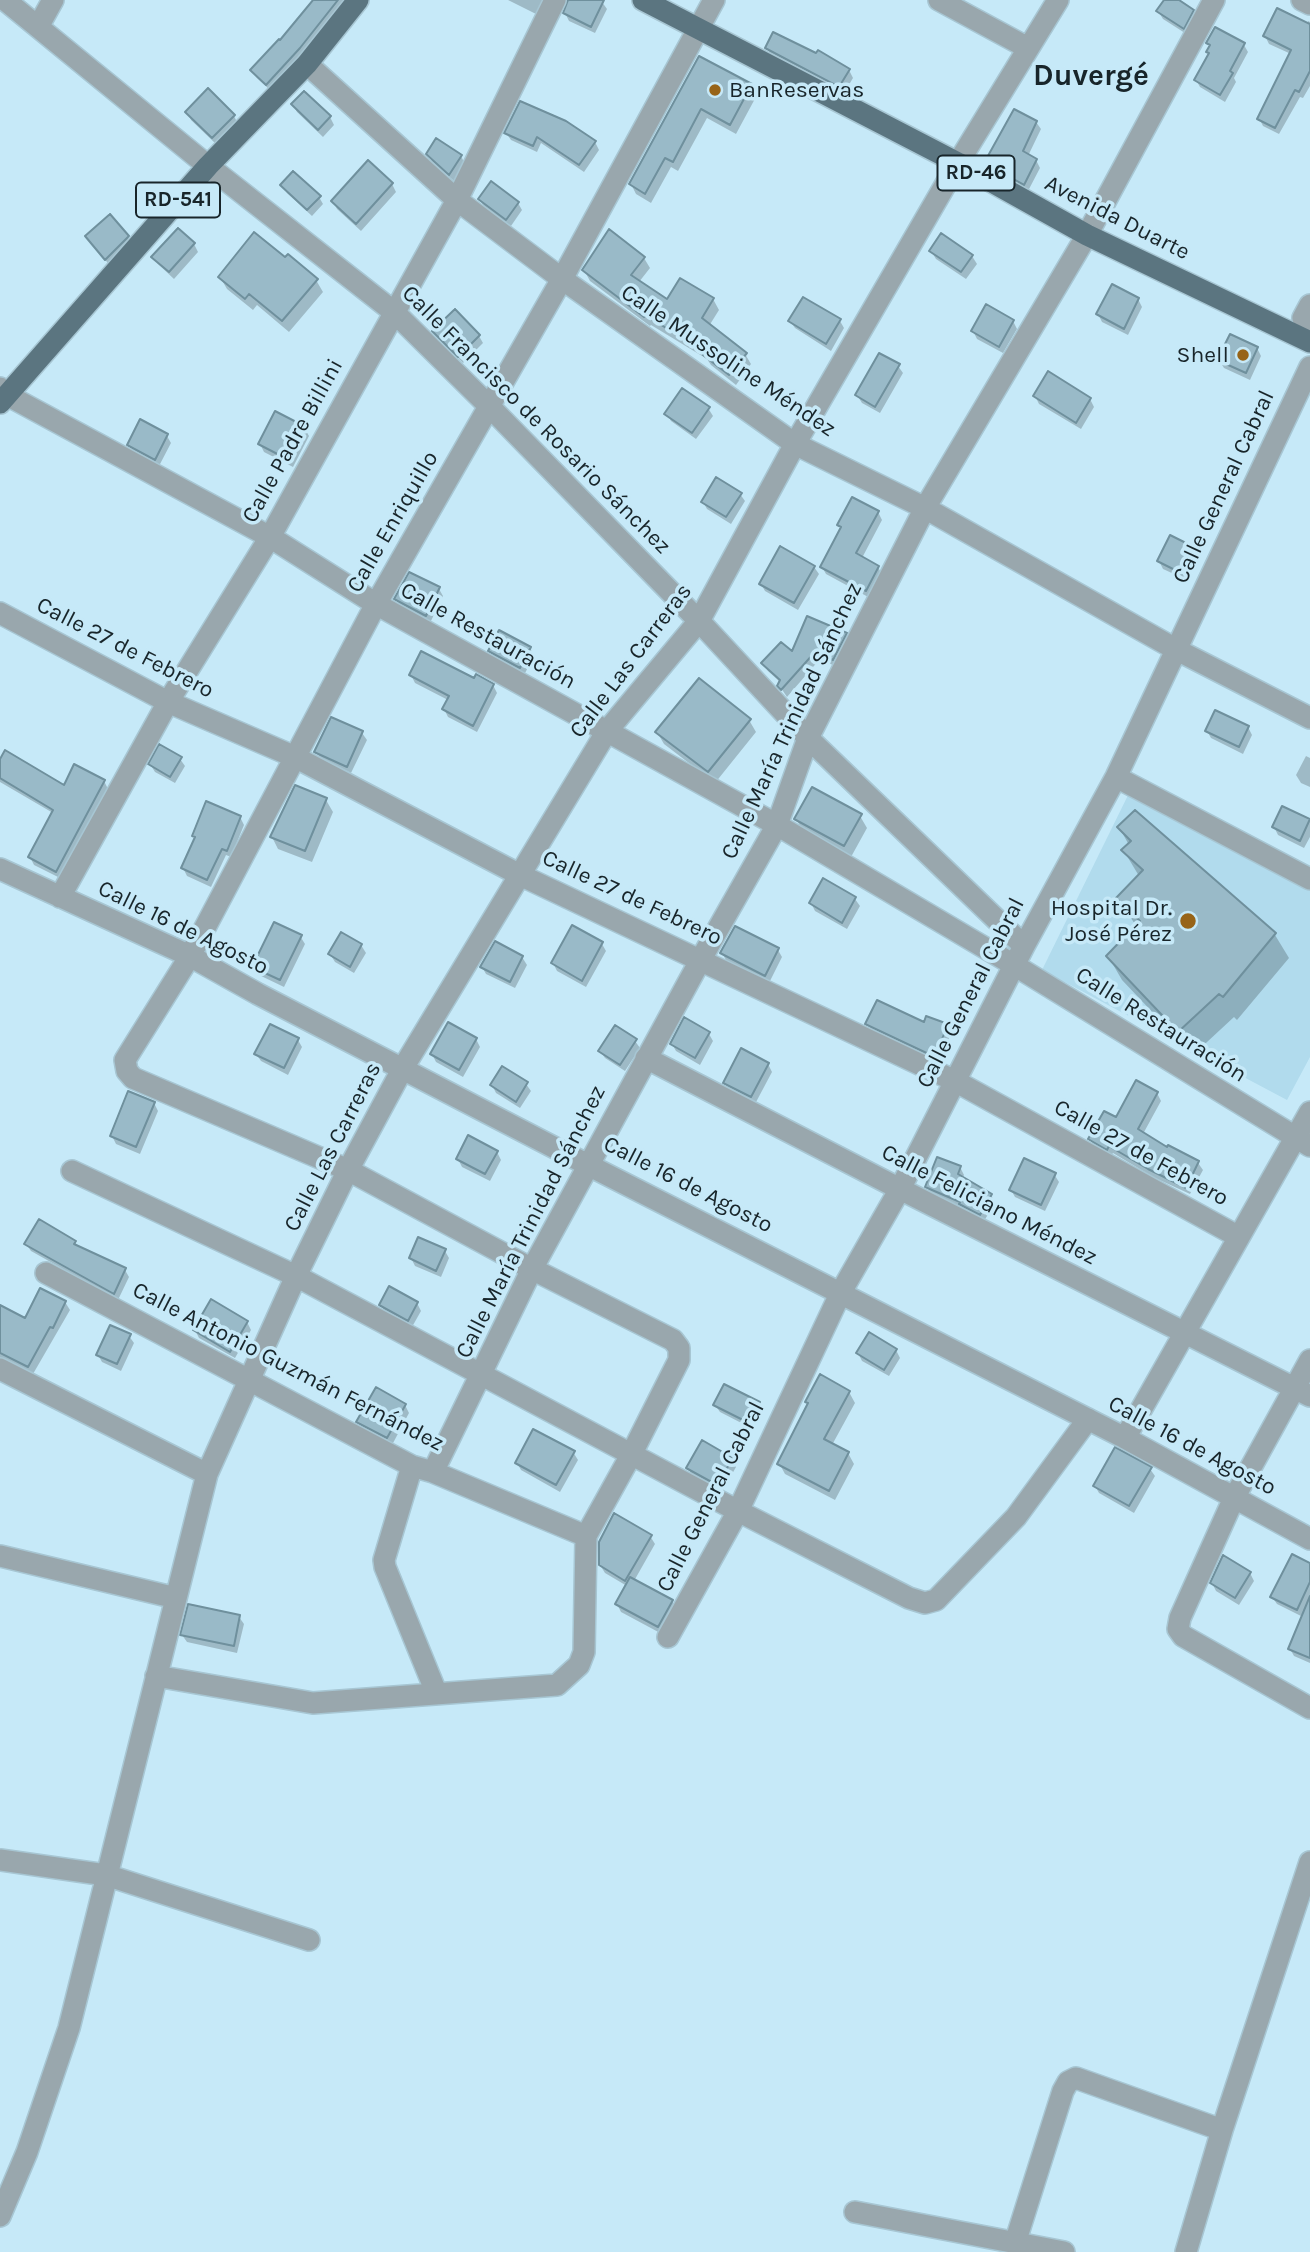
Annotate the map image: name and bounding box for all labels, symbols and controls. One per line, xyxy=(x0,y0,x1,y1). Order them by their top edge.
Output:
district label: Duvergé xyxy=(1033,58,1149,94)
place label: BanReservas xyxy=(729,76,864,104)
marker: BanReservas xyxy=(707,82,723,98)
road number: RD-46 xyxy=(937,156,1014,190)
street label: Avenida Duarte xyxy=(1040,170,1194,266)
road number: RD-541 xyxy=(136,182,220,218)
street label: Calle Mussoline Méndez xyxy=(615,279,841,443)
street label: Calle Francisco de Rosario Sánchez xyxy=(396,280,676,560)
place label: Shell xyxy=(1177,341,1229,369)
marker: Shell xyxy=(1235,347,1251,363)
street label: Calle Padre Billini xyxy=(237,354,349,528)
street label: Calle General Cabral xyxy=(1167,386,1281,588)
street label: Calle Enriquillo xyxy=(341,446,445,598)
street label: Calle Restauración xyxy=(395,576,581,696)
street label: Calle Las Carreras xyxy=(564,578,698,744)
street label: Calle María Trinidad Sánchez xyxy=(716,578,868,864)
street label: Calle 27 de Febrero xyxy=(32,591,218,705)
street label: Calle 27 de Febrero xyxy=(538,844,726,952)
street label: Calle 16 de Agosto xyxy=(93,875,273,981)
street label: Calle General Cabral xyxy=(911,893,1031,1093)
place label: Hospital Dr. José Pérez xyxy=(1051,894,1172,948)
marker: Hospital Dr. José Pérez xyxy=(1178,911,1198,931)
street label: Calle Restauración xyxy=(1070,961,1252,1089)
street label: Calle Las Carreras xyxy=(278,1058,388,1236)
street label: Calle María Trinidad Sánchez xyxy=(450,1081,612,1363)
street label: Calle 27 de Febrero xyxy=(1049,1094,1233,1212)
street label: Calle 16 de Agosto xyxy=(599,1130,777,1240)
street label: Calle Feliciano Méndez xyxy=(877,1139,1101,1271)
street label: Calle Antonio Guzmán Fernández xyxy=(128,1276,448,1458)
street label: Calle 16 de Agosto xyxy=(1103,1390,1281,1502)
street label: Calle General Cabral xyxy=(651,1397,771,1597)

